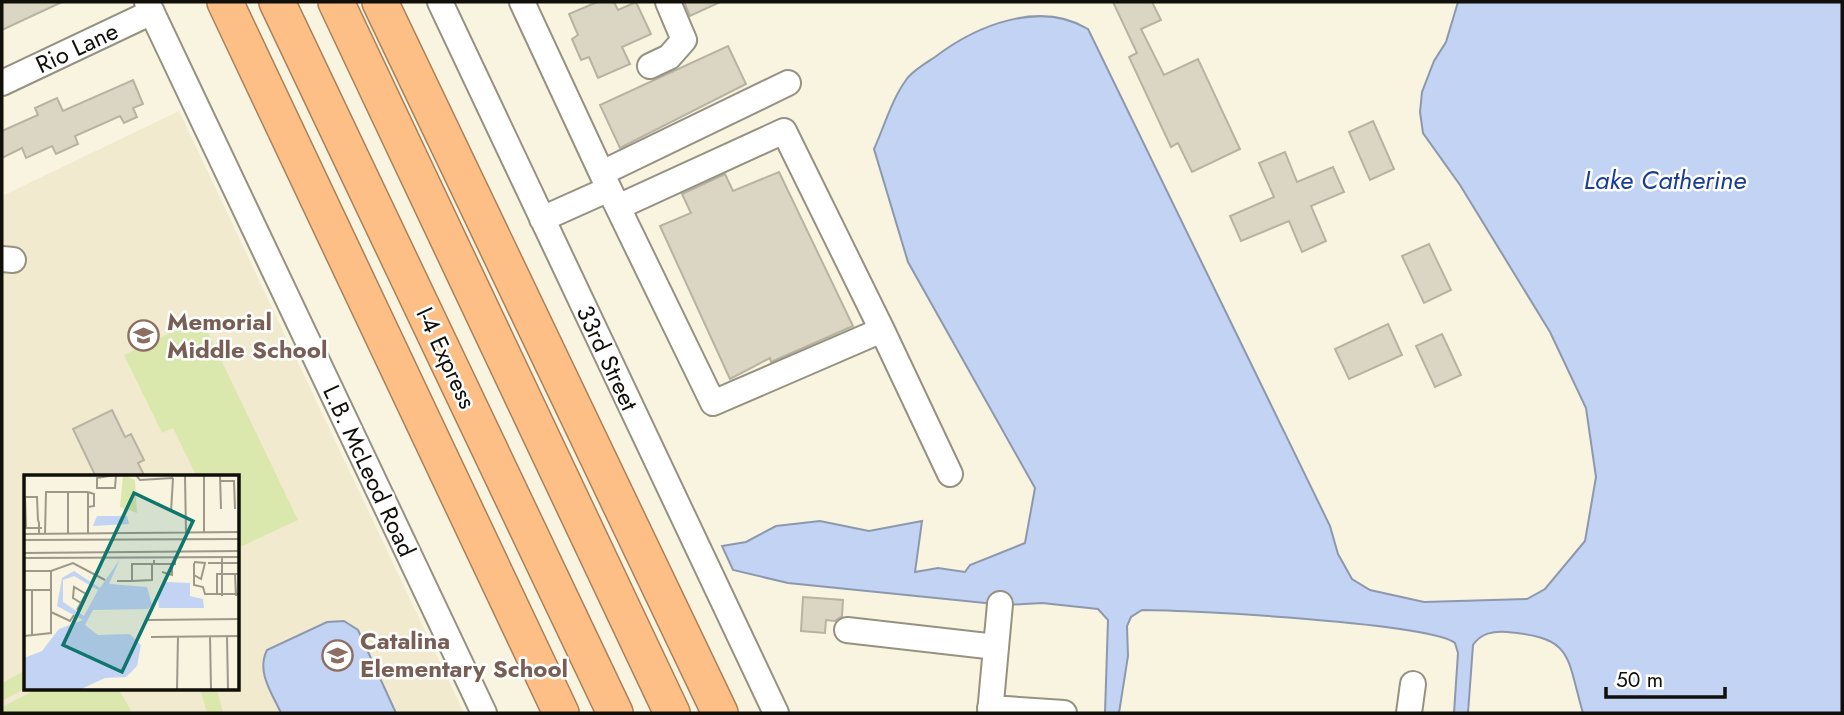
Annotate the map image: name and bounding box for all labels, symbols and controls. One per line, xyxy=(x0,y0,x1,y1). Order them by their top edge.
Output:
street label: Rio Lane xyxy=(30,13,124,82)
water label: Lake Catherine xyxy=(1584,161,1746,199)
street label: 33rd Street xyxy=(568,299,647,416)
street label: I-4 Express xyxy=(408,301,485,414)
place label: Memorial Middle School xyxy=(167,304,327,367)
school or university icon: Memorial Middle School xyxy=(127,319,161,353)
street label: L.B. McLeod Road xyxy=(314,379,425,562)
inset map xyxy=(24,475,240,690)
place label: Catalina Elementary School xyxy=(360,623,568,686)
school or university icon: Catalina Elementary School xyxy=(320,638,354,672)
scale bar xyxy=(1606,656,1725,700)
text: 50 m xyxy=(1616,665,1663,695)

